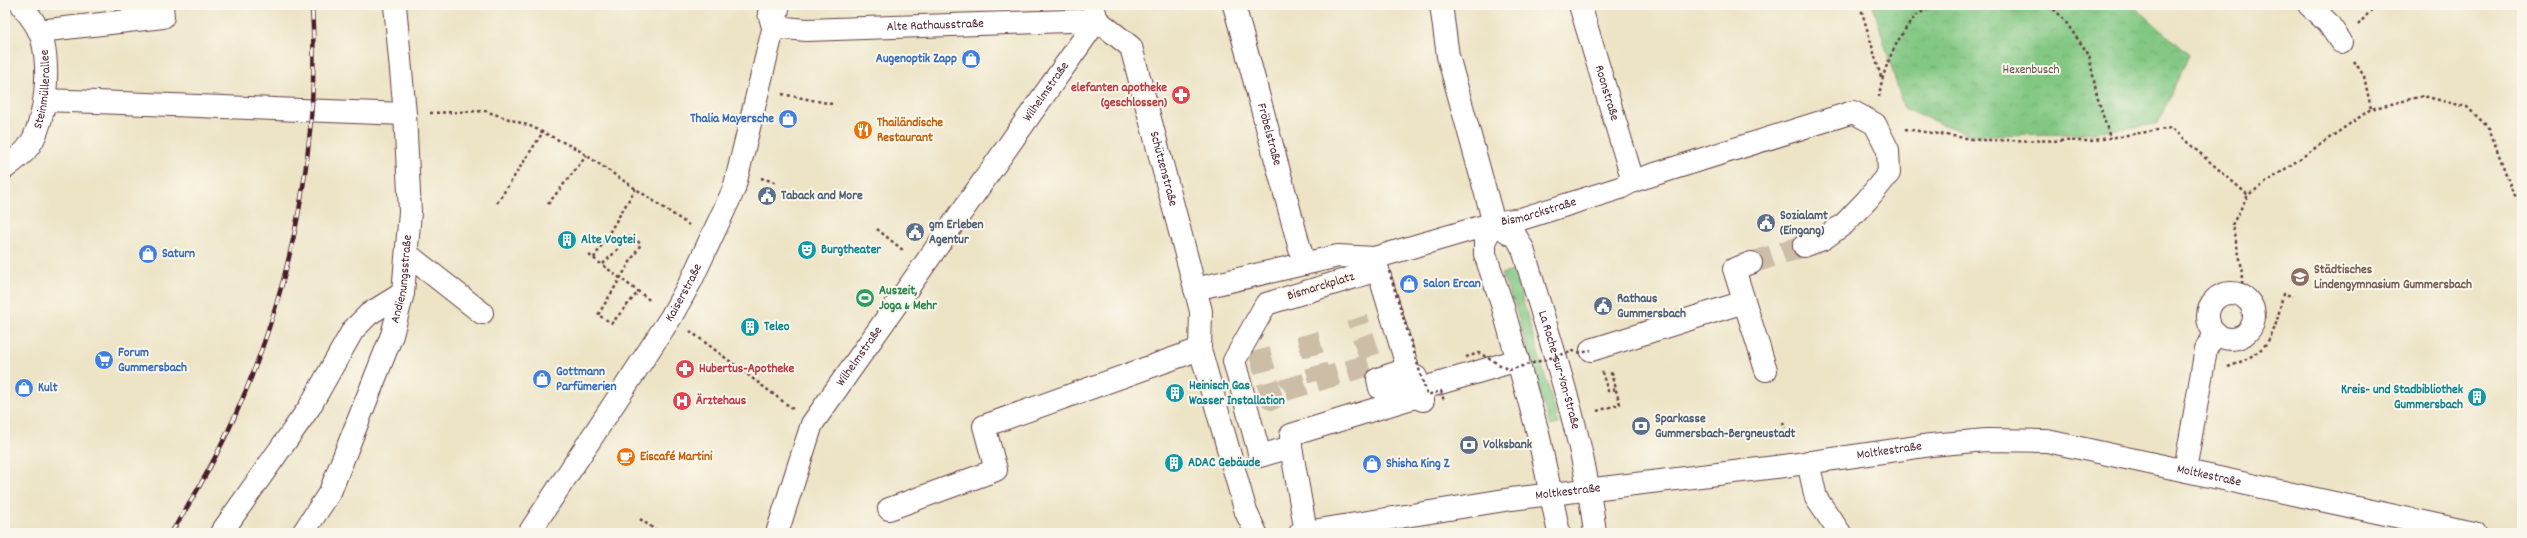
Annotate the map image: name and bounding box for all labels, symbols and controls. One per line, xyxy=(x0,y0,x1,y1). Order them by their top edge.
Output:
street label: Alte Rathausstraße xyxy=(886,14,984,37)
street label: Steinmüllerallee xyxy=(29,48,56,132)
shop icon: Augenoptik Zapp xyxy=(960,48,982,70)
place label: Augenoptik Zapp xyxy=(876,50,957,69)
street label: Wilhelmstraße xyxy=(1018,58,1074,126)
park label: Hexenbusch xyxy=(2003,61,2059,80)
street label: Roonstraße xyxy=(1589,63,1624,123)
place label: elefanten apotheke (geschlossen) xyxy=(1071,79,1168,113)
pharmacy icon: elefanten apotheke (geschlossen) xyxy=(1170,84,1192,106)
street label: Fröbelstraße xyxy=(1251,101,1287,168)
shop icon: Thalia Mayersche xyxy=(777,108,799,130)
place label: Thalia Mayersche xyxy=(690,110,774,129)
place label: Thailändische Restaurant xyxy=(877,114,943,148)
restaurant icon: Thailändische Restaurant xyxy=(852,119,874,141)
street label: Schützenstraße xyxy=(1144,129,1182,209)
public building icon: Taback and More xyxy=(756,185,778,207)
place label: Taback and More xyxy=(781,187,863,206)
street label: Bismarckstraße xyxy=(1500,193,1579,231)
place label: Sozialamt (Eingang) xyxy=(1780,207,1828,241)
public building icon: Sozialamt (Eingang) xyxy=(1755,212,1777,234)
place label: gm Erleben Agentur xyxy=(929,216,984,250)
public building icon: gm Erleben Agentur xyxy=(904,221,926,243)
building icon: Alte Vogtei xyxy=(556,229,578,251)
place label: Alte Vogtei xyxy=(581,231,636,250)
street label: Andienungsstraße xyxy=(386,234,418,325)
theatre icon: Burgtheater xyxy=(796,239,818,261)
place label: Burgtheater xyxy=(821,241,882,260)
shop icon: Saturn xyxy=(137,243,159,265)
place label: Saturn xyxy=(162,245,195,264)
street label: Kaiserstraße xyxy=(661,260,707,326)
place label: Städtisches Lindengymnasium Gummersbach xyxy=(2314,261,2472,295)
school or university icon: Städtisches Lindengymnasium Gummersbach xyxy=(2289,266,2311,288)
street label: Bismarckplatz xyxy=(1285,268,1357,306)
shop icon: Salon Ercan xyxy=(1398,273,1420,295)
place label: Salon Ercan xyxy=(1423,275,1481,294)
place label: Auszeit, Joga & Mehr xyxy=(879,282,938,316)
sports icon: Auszeit, Joga & Mehr xyxy=(854,287,876,309)
place label: Rathaus Gummersbach xyxy=(1617,290,1686,324)
public building icon: Rathaus Gummersbach xyxy=(1592,295,1614,317)
street label: La Roche-sur-Yon-Straße xyxy=(1533,308,1585,432)
building icon: Teleo xyxy=(739,316,761,338)
place label: Teleo xyxy=(764,318,790,337)
street label: Wilhelmstraße xyxy=(832,322,888,391)
place label: Forum Gummersbach xyxy=(118,344,187,378)
supermarket icon: Forum Gummersbach xyxy=(93,349,115,371)
pharmacy icon: Hubertus-Apotheke xyxy=(674,358,696,380)
place label: Hubertus-Apotheke xyxy=(699,360,794,379)
place label: Gottmann Parfümerien xyxy=(556,363,617,397)
shop icon: Gottmann Parfümerien xyxy=(531,368,553,390)
shop icon: Kult xyxy=(13,377,35,399)
place label: Heinisch Gas Wasser Installation xyxy=(1189,377,1285,411)
place label: Kult xyxy=(38,379,58,398)
place label: Kreis- und Stadbibliothek Gummersbach xyxy=(2341,381,2464,415)
building icon: Heinisch Gas Wasser Installation xyxy=(1164,382,1186,404)
building icon: Kreis- und Stadbibliothek Gummersbach xyxy=(2466,386,2488,408)
hospital icon: Ärztehaus xyxy=(671,390,693,412)
place label: Ärztehaus xyxy=(696,392,747,411)
place label: Sparkasse Gummersbach-Bergneustadt xyxy=(1655,410,1796,444)
bank icon: Sparkasse Gummersbach-Bergneustadt xyxy=(1630,415,1652,437)
bank icon: Volksbank xyxy=(1458,434,1480,456)
place label: Volksbank xyxy=(1483,436,1533,455)
street label: Moltkestraße xyxy=(1855,437,1923,465)
cafe icon: Eiscafé Martini xyxy=(615,446,637,468)
place label: Eiscafé Martini xyxy=(640,448,713,467)
building icon: ADAC Gebäude xyxy=(1163,452,1185,474)
shop icon: Shisha King Z xyxy=(1361,453,1383,475)
place label: ADAC Gebäude xyxy=(1188,454,1260,473)
place label: Shisha King Z xyxy=(1386,455,1450,474)
street label: Moltkestraße xyxy=(2175,460,2243,492)
street label: Moltkestraße xyxy=(1534,479,1602,505)

